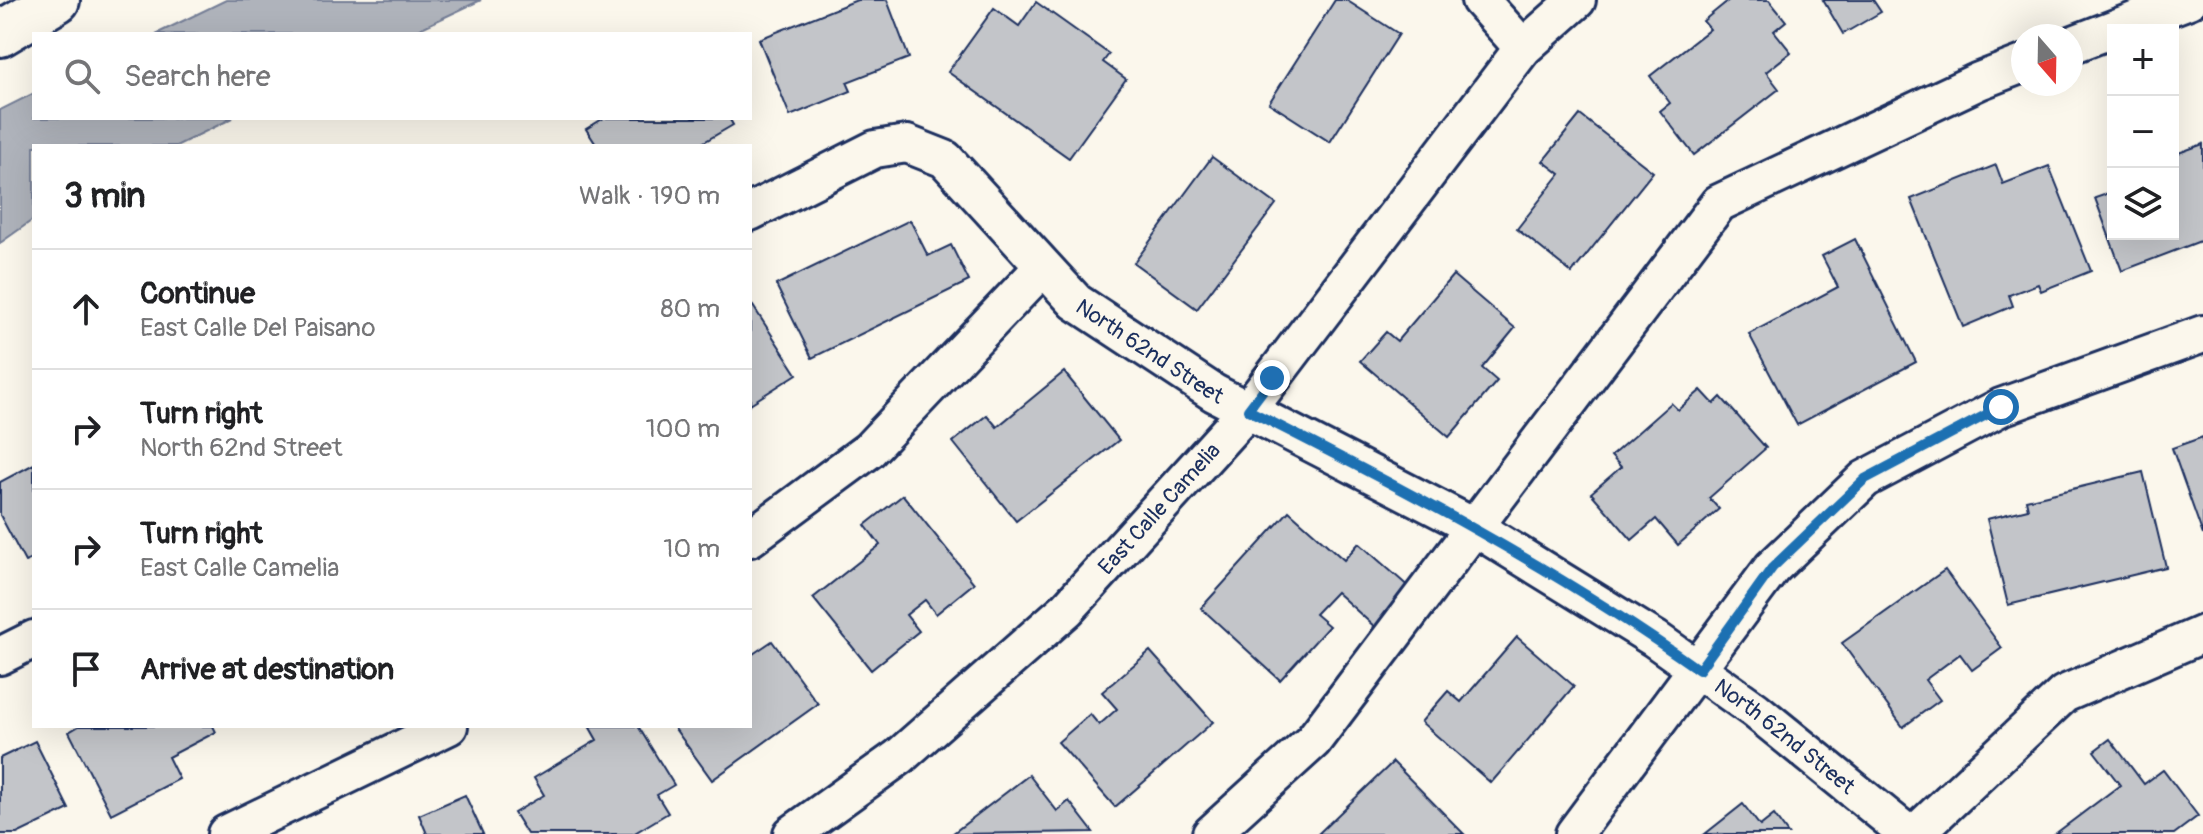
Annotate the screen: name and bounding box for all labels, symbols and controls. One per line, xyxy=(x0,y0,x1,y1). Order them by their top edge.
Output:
north arrow xyxy=(2011,24,2083,96)
map controls xyxy=(2107,24,2179,240)
button: + xyxy=(2107,24,2179,96)
search box xyxy=(32,32,752,120)
icon: search xyxy=(60,54,104,98)
text: Search here xyxy=(124,58,271,95)
button: − xyxy=(2107,96,2179,168)
button: layers xyxy=(2107,168,2179,240)
text: 3 min xyxy=(64,175,146,218)
text: Walk · 190 m xyxy=(579,180,720,212)
text: Continue xyxy=(140,275,255,312)
icon: ahead xyxy=(64,287,108,331)
text: 80 m xyxy=(660,293,720,325)
street label: North 62nd Street xyxy=(1070,293,1228,411)
text: East Calle Del Paisano xyxy=(140,312,375,344)
route end xyxy=(1254,360,1290,396)
route start xyxy=(1983,389,2019,425)
text: Turn right xyxy=(140,395,263,432)
icon: right xyxy=(64,407,108,451)
text: 100 m xyxy=(646,413,720,445)
text: North 62nd Street xyxy=(140,432,342,464)
street label: East Calle Camelia xyxy=(1092,437,1227,581)
text: Turn right xyxy=(140,515,263,552)
icon: right xyxy=(64,527,108,571)
text: 10 m xyxy=(663,533,720,565)
text: East Calle Camelia xyxy=(140,552,339,584)
icon: arrive xyxy=(64,647,108,691)
text: Arrive at destination xyxy=(140,651,394,688)
street label: North 62nd Street xyxy=(1709,673,1861,801)

